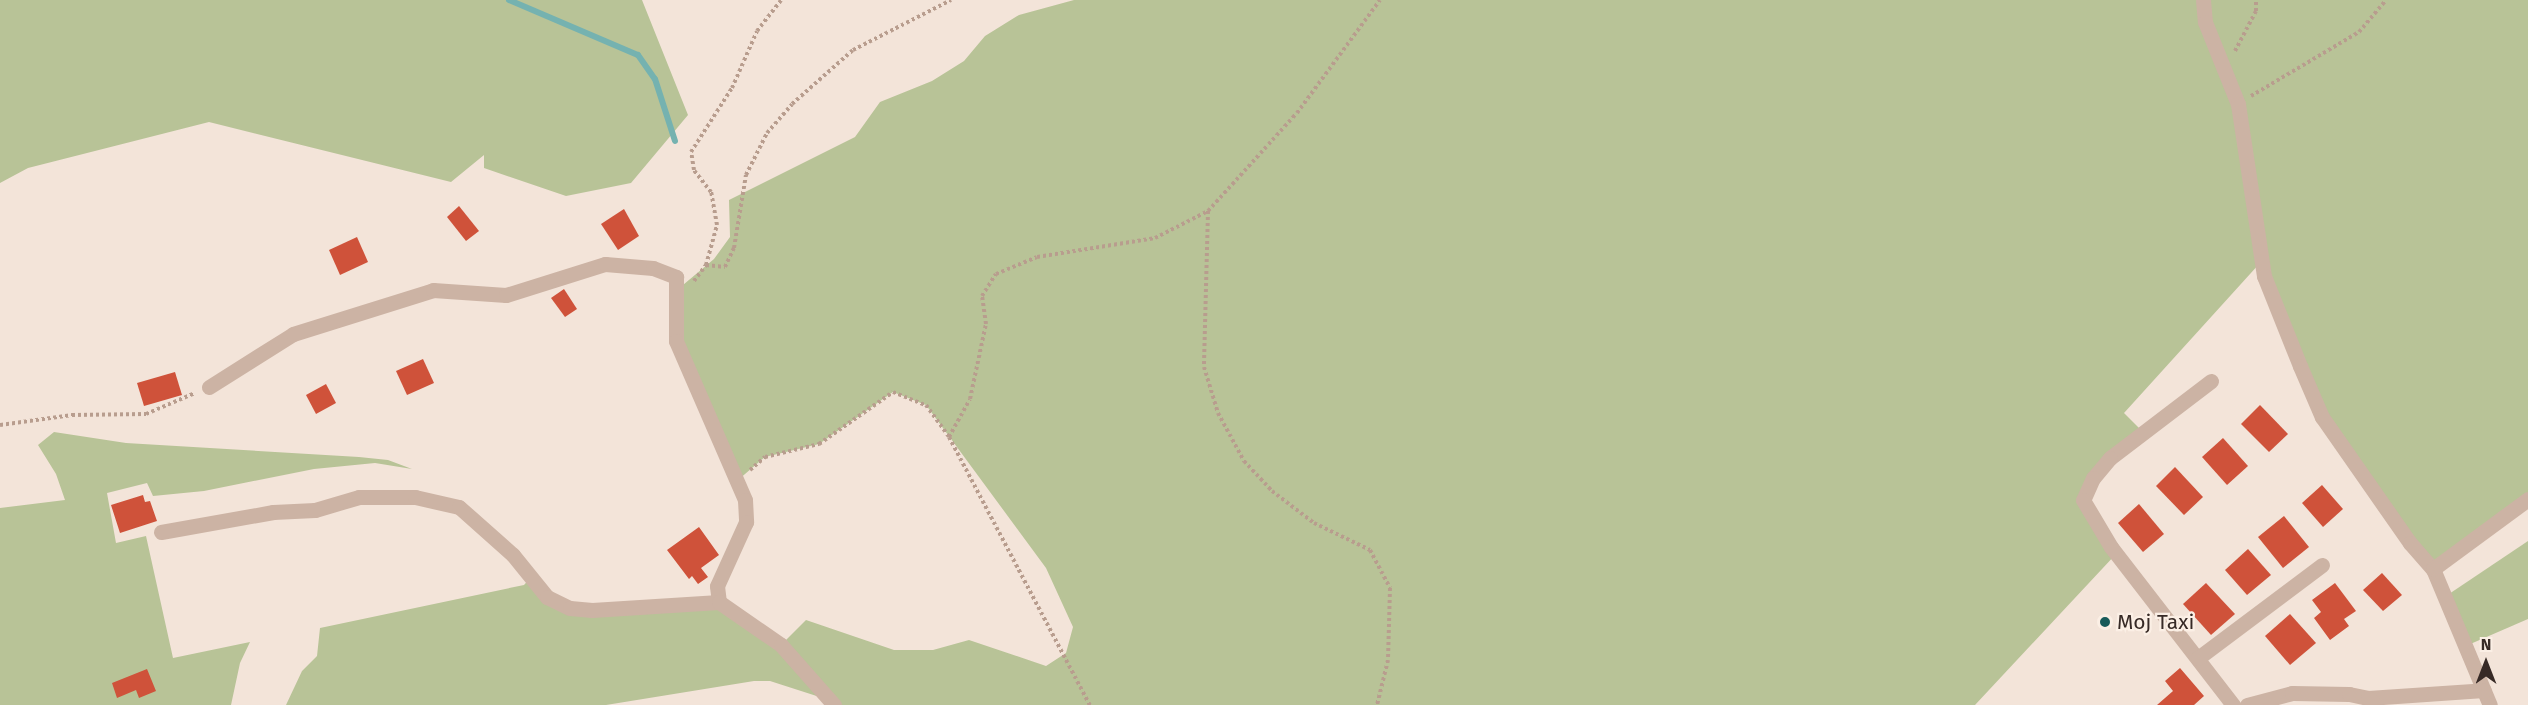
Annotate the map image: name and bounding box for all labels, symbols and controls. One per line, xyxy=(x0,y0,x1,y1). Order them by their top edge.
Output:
place label: Moj Taxi xyxy=(2117,609,2194,635)
marker: Moj Taxi xyxy=(2098,615,2112,629)
north arrow xyxy=(2456,633,2516,693)
text: N xyxy=(2481,635,2491,654)

